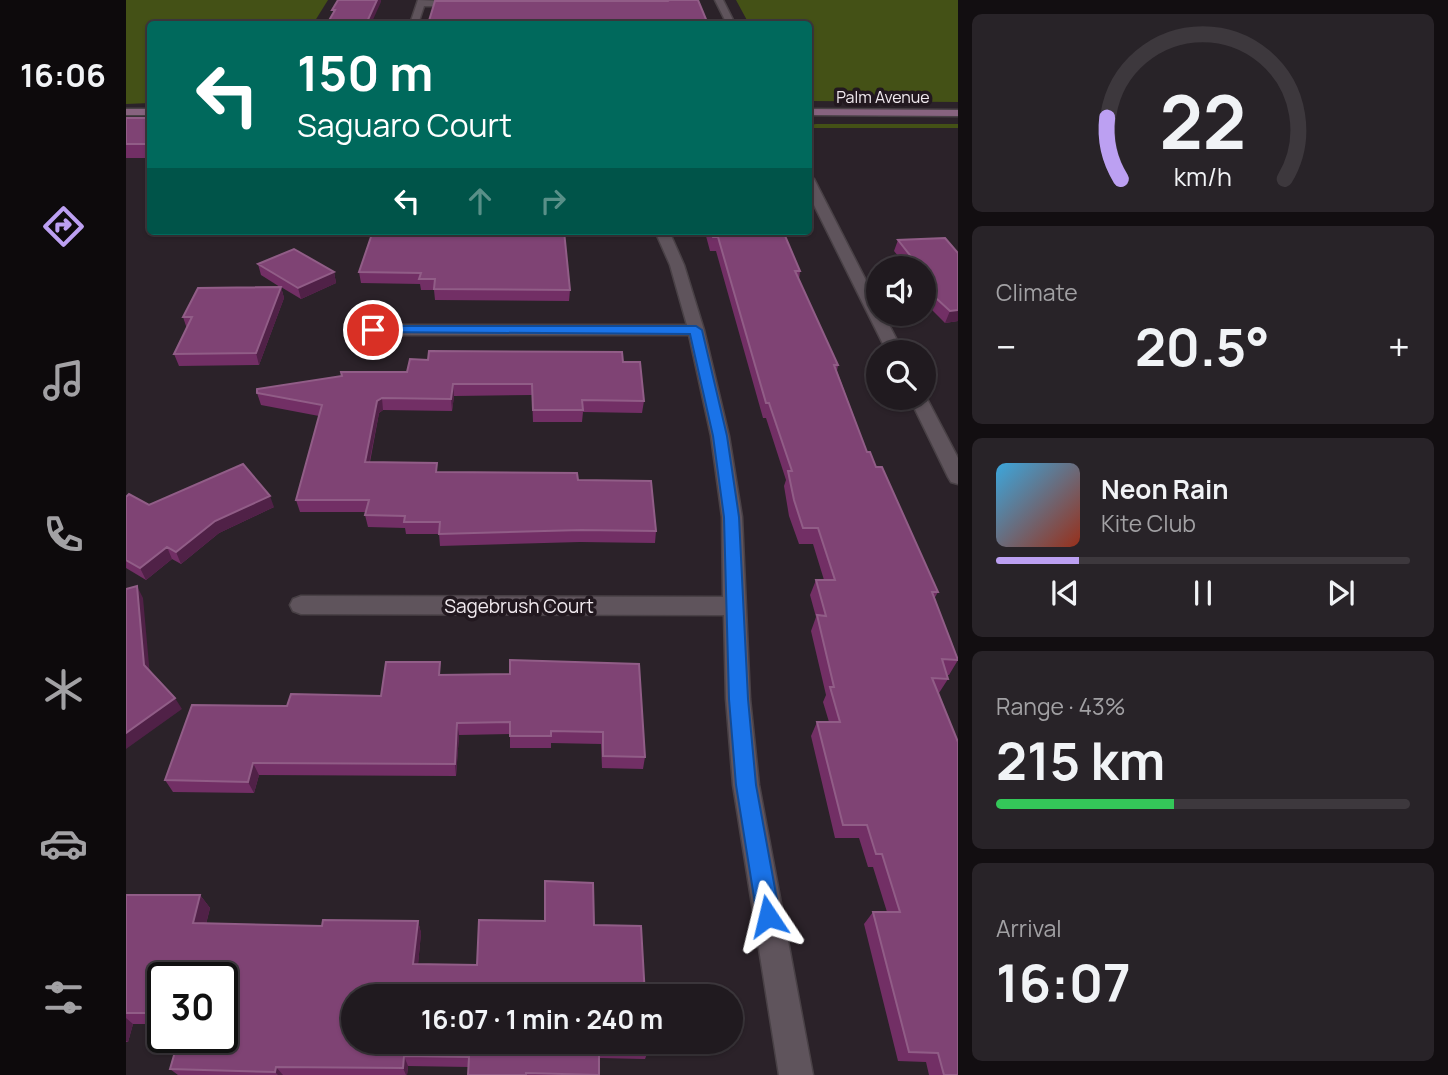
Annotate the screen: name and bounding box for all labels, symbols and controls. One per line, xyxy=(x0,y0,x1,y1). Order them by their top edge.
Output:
text: 150 m xyxy=(297,39,433,106)
icon: left xyxy=(182,49,273,140)
text: 16:06 xyxy=(20,53,106,97)
text: 22 xyxy=(1160,71,1246,171)
street label: Palm Avenue xyxy=(836,86,930,108)
text: Saguaro Court xyxy=(297,103,512,147)
text: km/h xyxy=(1174,159,1232,194)
icon: left xyxy=(388,182,426,220)
icon: ahead xyxy=(461,182,499,220)
icon: right xyxy=(534,182,572,220)
icon: directions xyxy=(39,202,88,251)
map controls xyxy=(866,256,936,410)
button: sound xyxy=(866,256,936,326)
text: Climate xyxy=(996,276,1078,308)
pin xyxy=(343,300,403,360)
icon: arrive xyxy=(354,311,392,349)
text: 20.5° xyxy=(1135,311,1270,382)
text: − xyxy=(996,320,1017,372)
text: + xyxy=(1388,320,1410,372)
button: search xyxy=(866,340,936,410)
icon: music xyxy=(39,356,88,405)
text: Neon Rain xyxy=(1101,471,1229,507)
text: Kite Club xyxy=(1101,507,1196,539)
icon: phone xyxy=(39,510,88,559)
icon: previous xyxy=(1046,574,1084,612)
icon: pause xyxy=(1184,574,1222,612)
icon: next xyxy=(1322,574,1360,612)
street label: Sagebrush Court xyxy=(444,593,594,619)
icon: climate xyxy=(39,665,88,714)
text: Range · 43% xyxy=(996,690,1125,722)
text: 215 km xyxy=(996,725,1165,796)
icon: car xyxy=(39,819,88,868)
position arrow xyxy=(731,879,805,953)
text: Arrival xyxy=(996,912,1062,944)
text: 16:07 xyxy=(996,947,1131,1018)
speed limit sign: 30 xyxy=(147,962,238,1053)
icon: filters xyxy=(39,973,88,1022)
text: 16:07 · 1 min · 240 m xyxy=(421,1001,663,1037)

